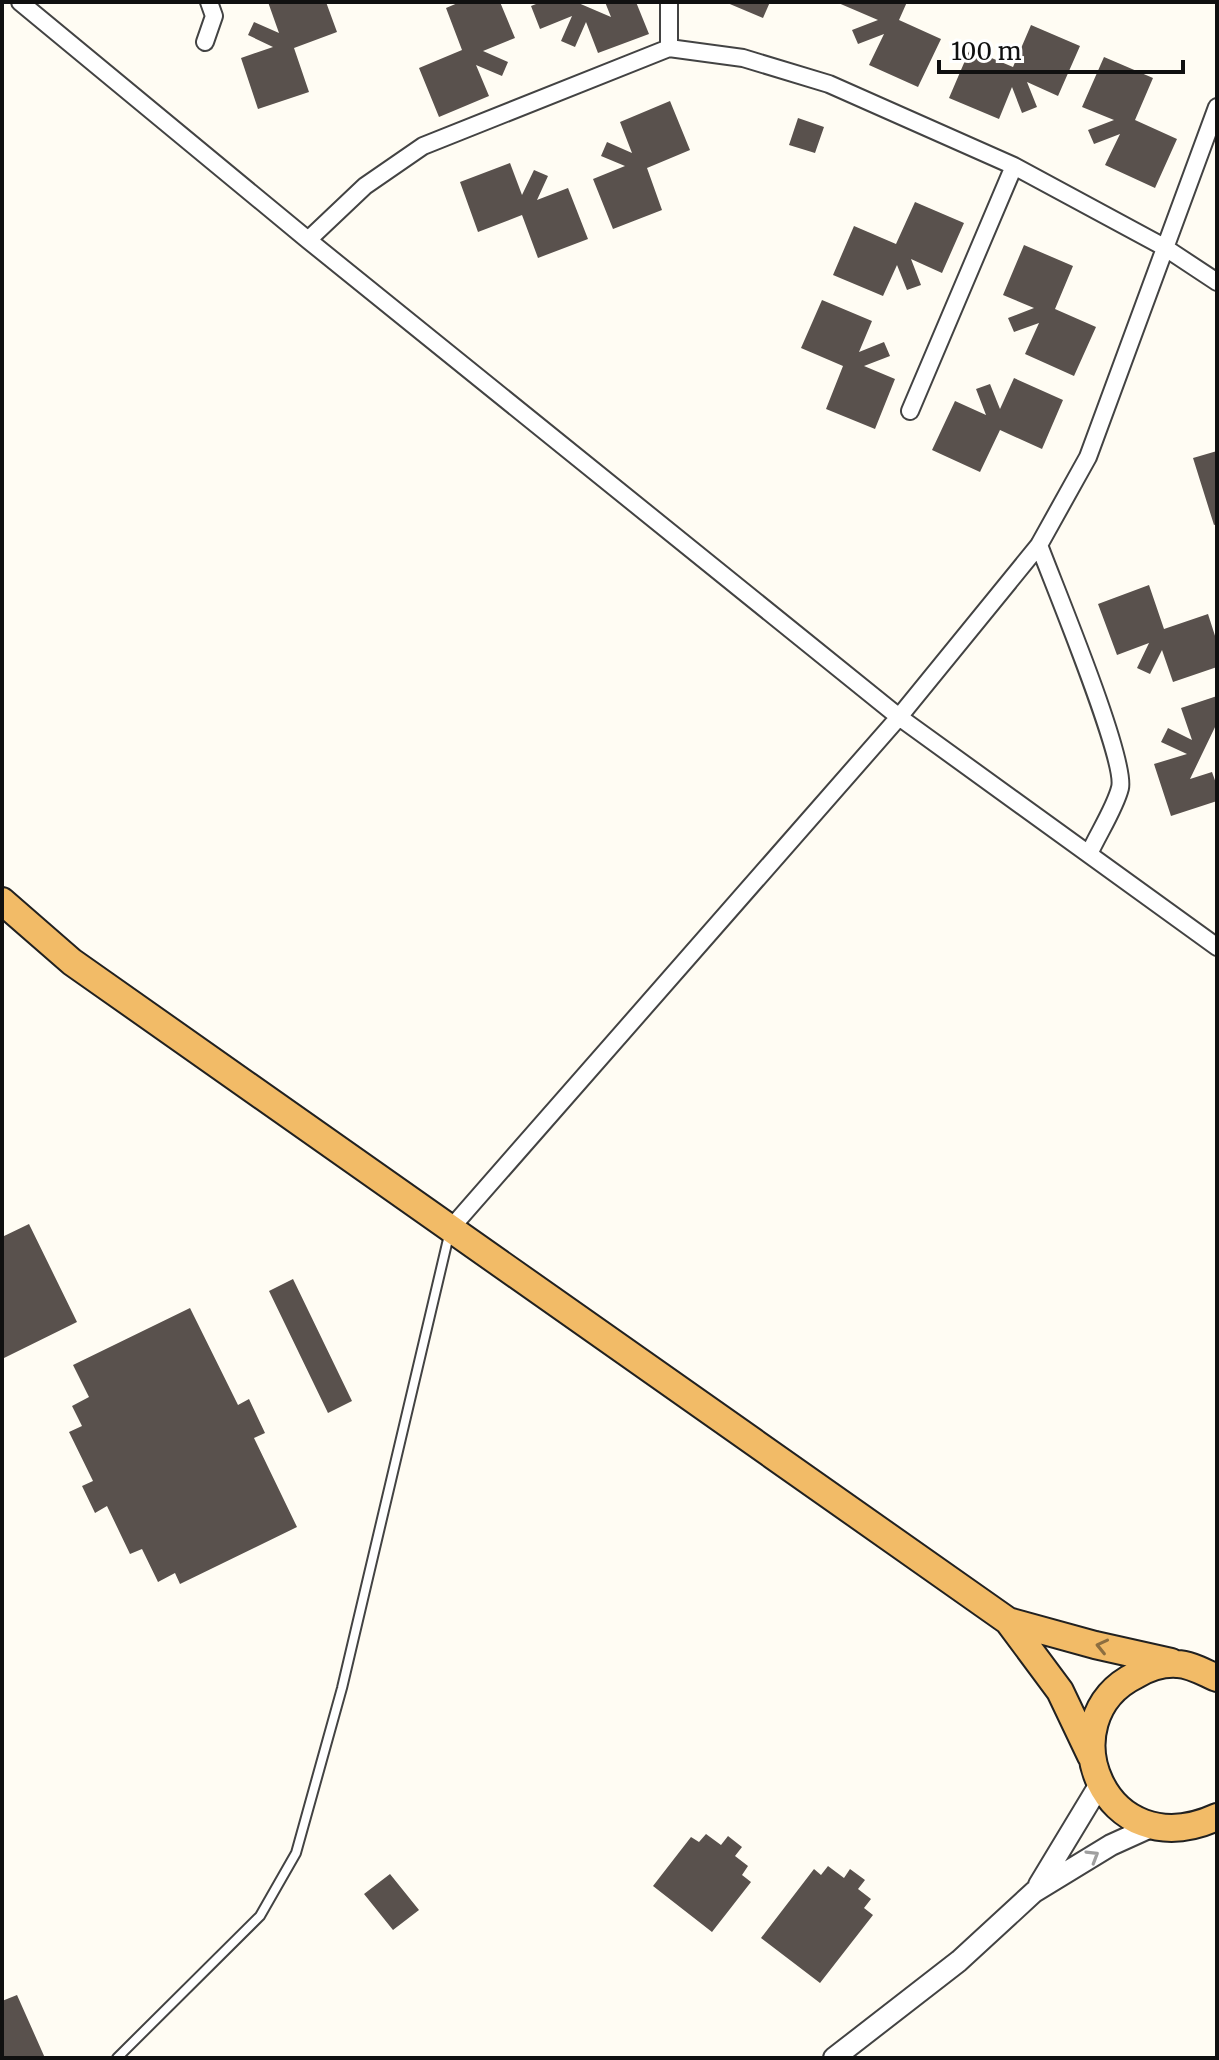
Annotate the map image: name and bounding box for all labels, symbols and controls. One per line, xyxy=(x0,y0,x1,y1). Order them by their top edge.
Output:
scale bar xyxy=(939,24,1183,74)
text: 100 m xyxy=(951,36,1022,67)
one-way arrow xyxy=(1096,1639,1109,1656)
one-way arrow xyxy=(1084,1851,1098,1866)

